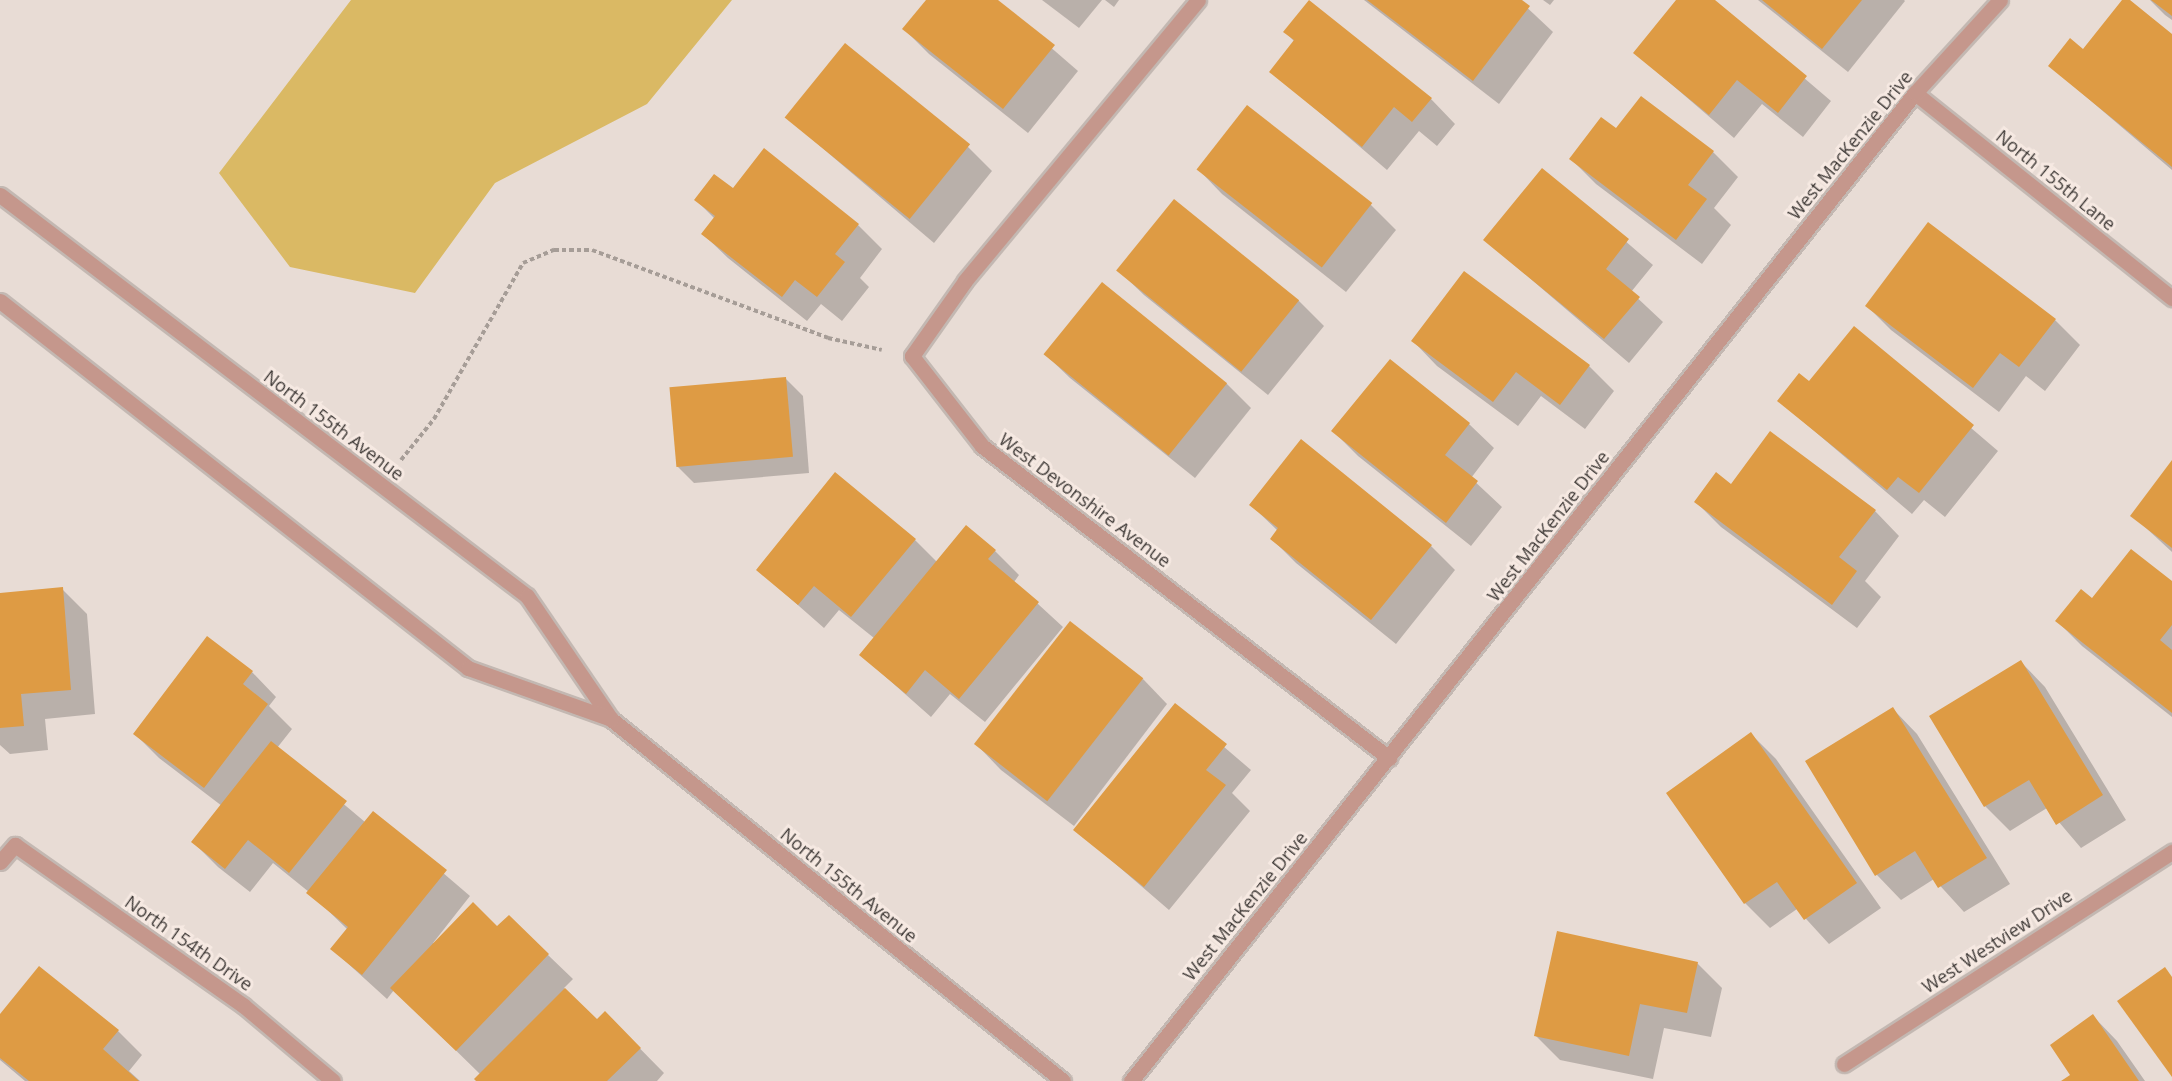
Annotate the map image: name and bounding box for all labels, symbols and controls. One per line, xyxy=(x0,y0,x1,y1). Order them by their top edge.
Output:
street label: West MacKenzie Drive xyxy=(1783,66,1917,224)
street label: North 155th Lane xyxy=(1992,125,2120,235)
street label: North 155th Avenue xyxy=(260,365,408,485)
street label: West Devonshire Avenue xyxy=(995,428,1175,572)
street label: West MacKenzie Drive xyxy=(1482,446,1614,606)
street label: North 155th Avenue xyxy=(776,823,922,947)
street label: West MacKenzie Drive xyxy=(1178,827,1312,985)
street label: West Westview Drive xyxy=(1918,884,2076,998)
street label: North 154th Drive xyxy=(121,891,257,995)

